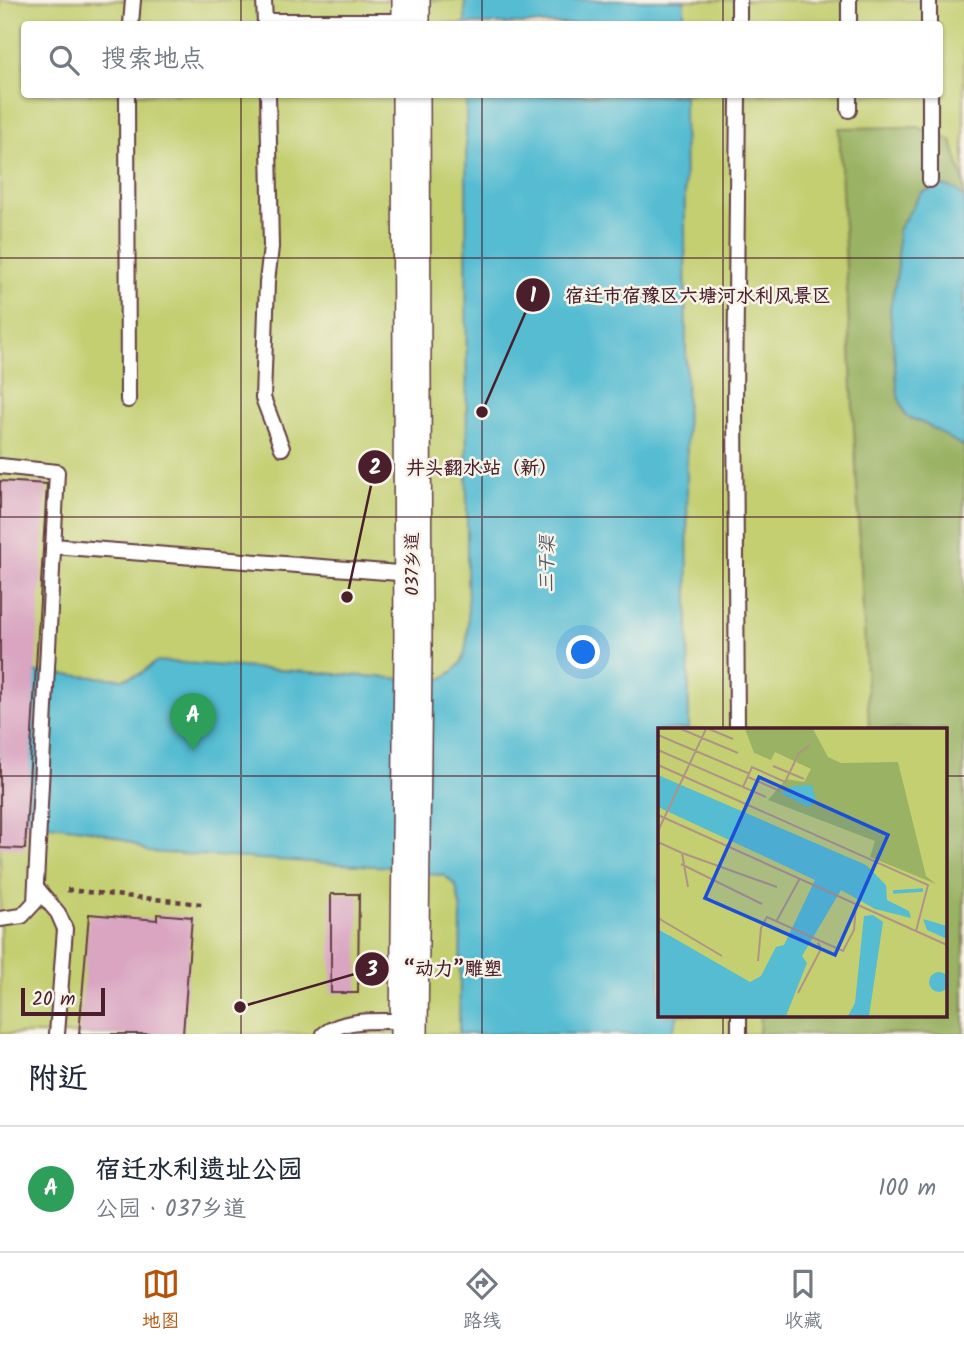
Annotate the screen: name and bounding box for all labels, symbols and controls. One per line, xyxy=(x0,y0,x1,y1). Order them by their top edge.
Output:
search box xyxy=(21,21,943,98)
text: 搜索地点 xyxy=(101,39,205,81)
icon: search xyxy=(45,41,83,79)
callout: 宿迁市宿豫区六塘河水利风景区 xyxy=(516,275,845,315)
text: 1 xyxy=(530,280,537,313)
text: 宿迁市宿豫区六塘河水利风景区 xyxy=(565,282,831,312)
callout: 井头翻水站（新） xyxy=(357,447,572,487)
text: 2 xyxy=(369,452,381,485)
text: 井头翻水站（新） xyxy=(406,454,558,484)
street label: 037乡道 xyxy=(399,532,428,596)
water label: 三干渠 xyxy=(533,533,564,593)
your location xyxy=(566,635,600,669)
pin: A xyxy=(170,693,216,751)
inset map xyxy=(658,728,946,1016)
callout: “动力”雕塑 xyxy=(355,949,517,989)
text: 3 xyxy=(365,954,378,987)
text: “动力”雕塑 xyxy=(404,955,502,985)
scale bar xyxy=(21,985,105,1017)
text: 20 m xyxy=(32,985,75,1015)
text: 附近 xyxy=(28,1056,88,1104)
text: 宿迁水利遗址公园 xyxy=(95,1150,303,1192)
text: A xyxy=(44,1171,58,1207)
text: 100 m xyxy=(878,1171,936,1207)
text: 公园 · 037乡道 xyxy=(95,1192,246,1228)
tab: 地图 xyxy=(142,1265,180,1337)
tab: 路线 xyxy=(463,1265,501,1337)
tab: 收藏 xyxy=(784,1265,822,1337)

